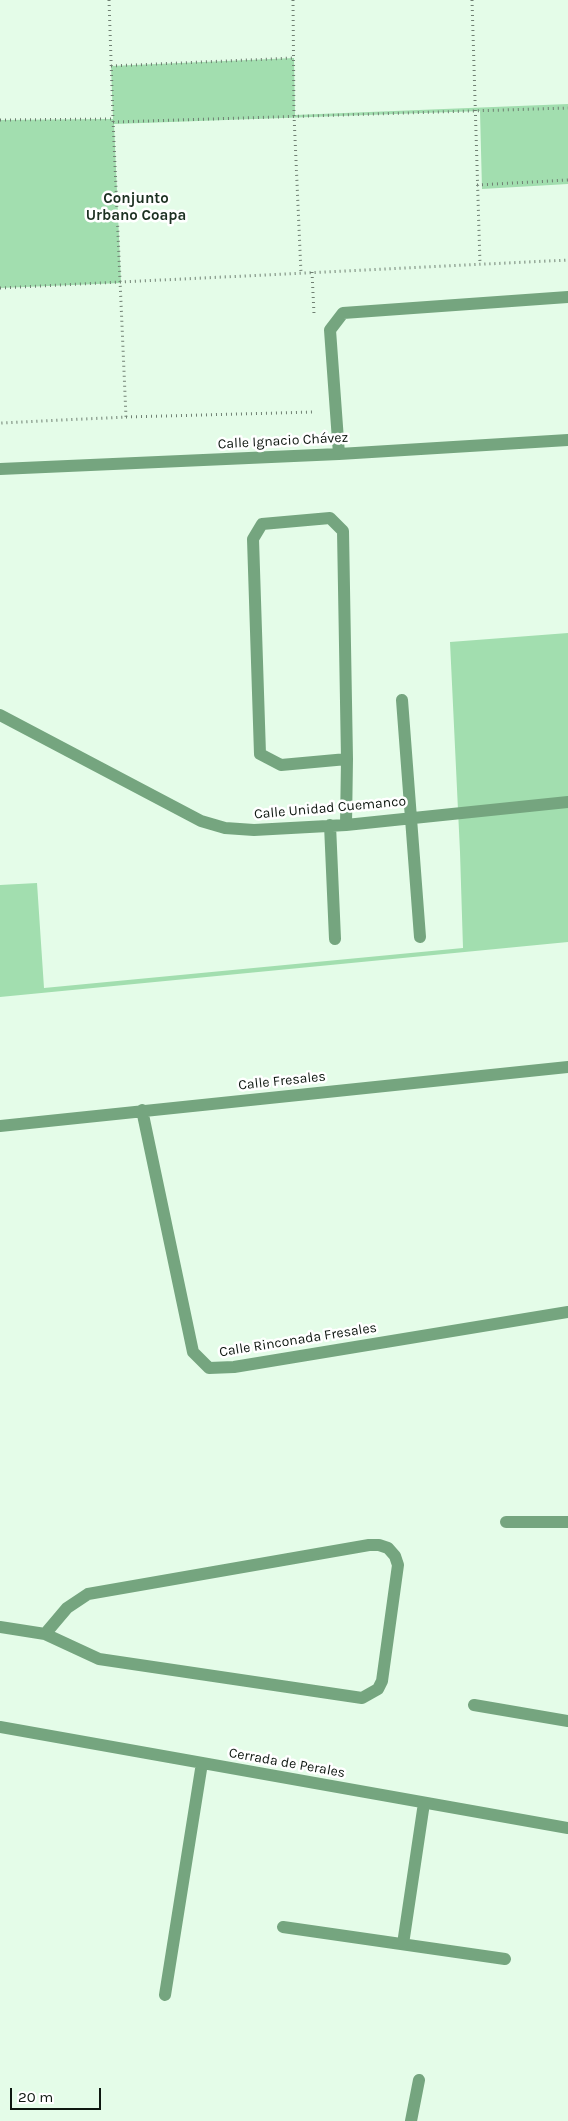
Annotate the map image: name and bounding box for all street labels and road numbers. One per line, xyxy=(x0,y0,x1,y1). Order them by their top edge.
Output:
street label: Calle Ignacio Chávez xyxy=(217,429,349,453)
street label: Calle Unidad Cuemanco xyxy=(253,793,407,823)
street label: Calle Fresales xyxy=(237,1068,327,1094)
street label: Calle Rinconada Fresales xyxy=(218,1319,378,1361)
street label: Cerrada de Perales xyxy=(227,1744,347,1782)

